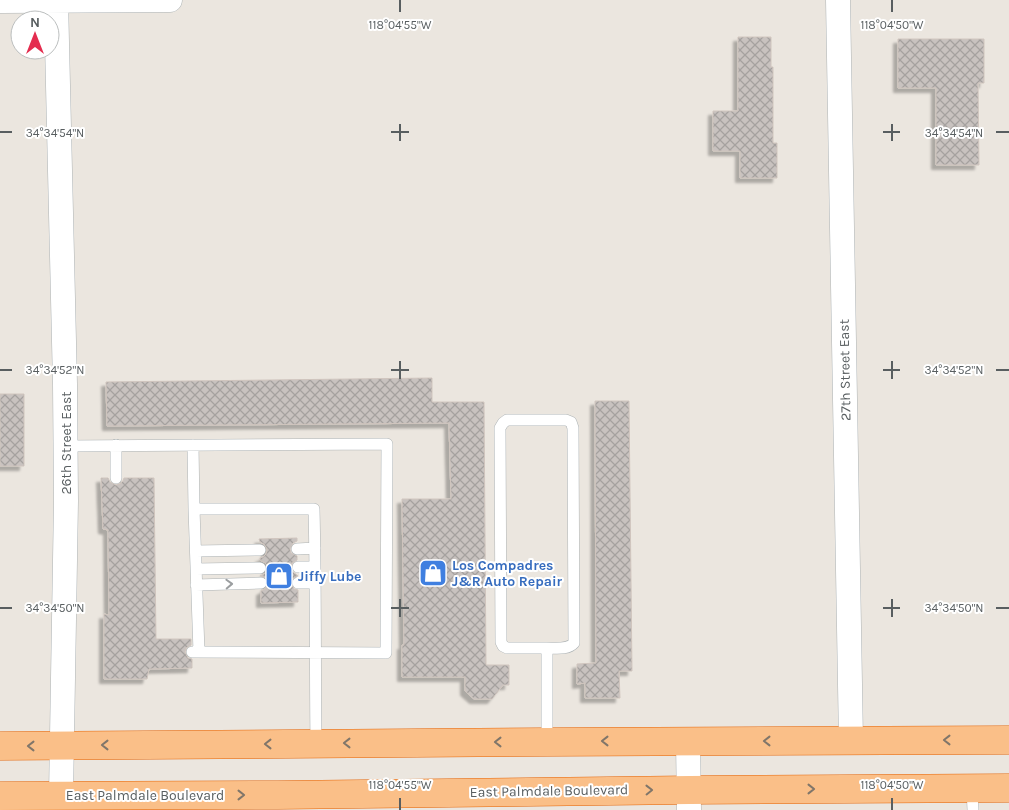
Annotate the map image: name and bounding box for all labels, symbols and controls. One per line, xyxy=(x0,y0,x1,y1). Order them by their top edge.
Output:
north arrow xyxy=(10,10,60,60)
text: N xyxy=(30,14,40,31)
text: 118°04'55"W xyxy=(369,18,432,32)
text: 118°04'50"W xyxy=(860,18,924,32)
text: 34°34'54"N xyxy=(26,126,84,140)
text: 34°34'54"N xyxy=(925,126,983,140)
street label: 27th Street East xyxy=(836,319,854,421)
text: 34°34'52"N xyxy=(26,363,84,377)
text: 34°34'52"N xyxy=(925,363,983,377)
street label: 26th Street East xyxy=(58,391,75,495)
place label: Los Compadres J&R Auto Repair xyxy=(452,557,563,590)
shop icon: Los Compadres J&R Auto Repair xyxy=(418,558,448,588)
shop icon: Jiffy Lube xyxy=(264,561,294,591)
place label: Jiffy Lube xyxy=(298,568,361,585)
one-way arrow xyxy=(225,579,233,589)
text: 34°34'50"N xyxy=(25,601,85,615)
text: 34°34'50"N xyxy=(924,601,984,615)
one-way arrow xyxy=(943,735,950,745)
one-way arrow xyxy=(600,736,608,746)
one-way arrow xyxy=(763,736,771,746)
one-way arrow xyxy=(494,737,502,747)
one-way arrow xyxy=(343,738,350,748)
one-way arrow xyxy=(263,739,271,749)
one-way arrow xyxy=(101,740,108,750)
one-way arrow xyxy=(26,741,34,751)
text: 118°04'55"W xyxy=(369,778,432,792)
text: 118°04'50"W xyxy=(860,778,924,792)
street label: East Palmdale Boulevard xyxy=(470,781,628,801)
one-way arrow xyxy=(808,784,815,794)
one-way arrow xyxy=(645,785,653,795)
street label: East Palmdale Boulevard xyxy=(66,787,224,804)
one-way arrow xyxy=(238,790,245,800)

